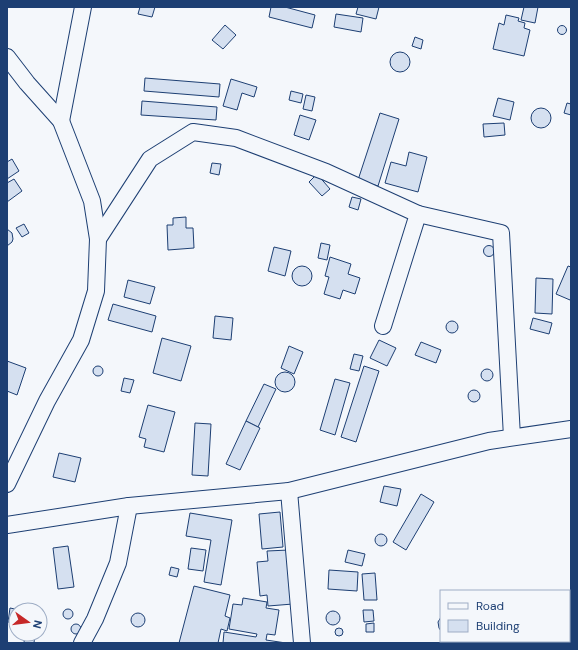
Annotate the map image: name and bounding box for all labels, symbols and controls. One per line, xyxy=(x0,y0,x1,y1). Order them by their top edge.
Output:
legend xyxy=(440,590,570,642)
text: Road xyxy=(476,598,504,614)
north arrow xyxy=(8,602,48,642)
text: Building xyxy=(476,618,520,634)
text: N xyxy=(30,619,45,630)

